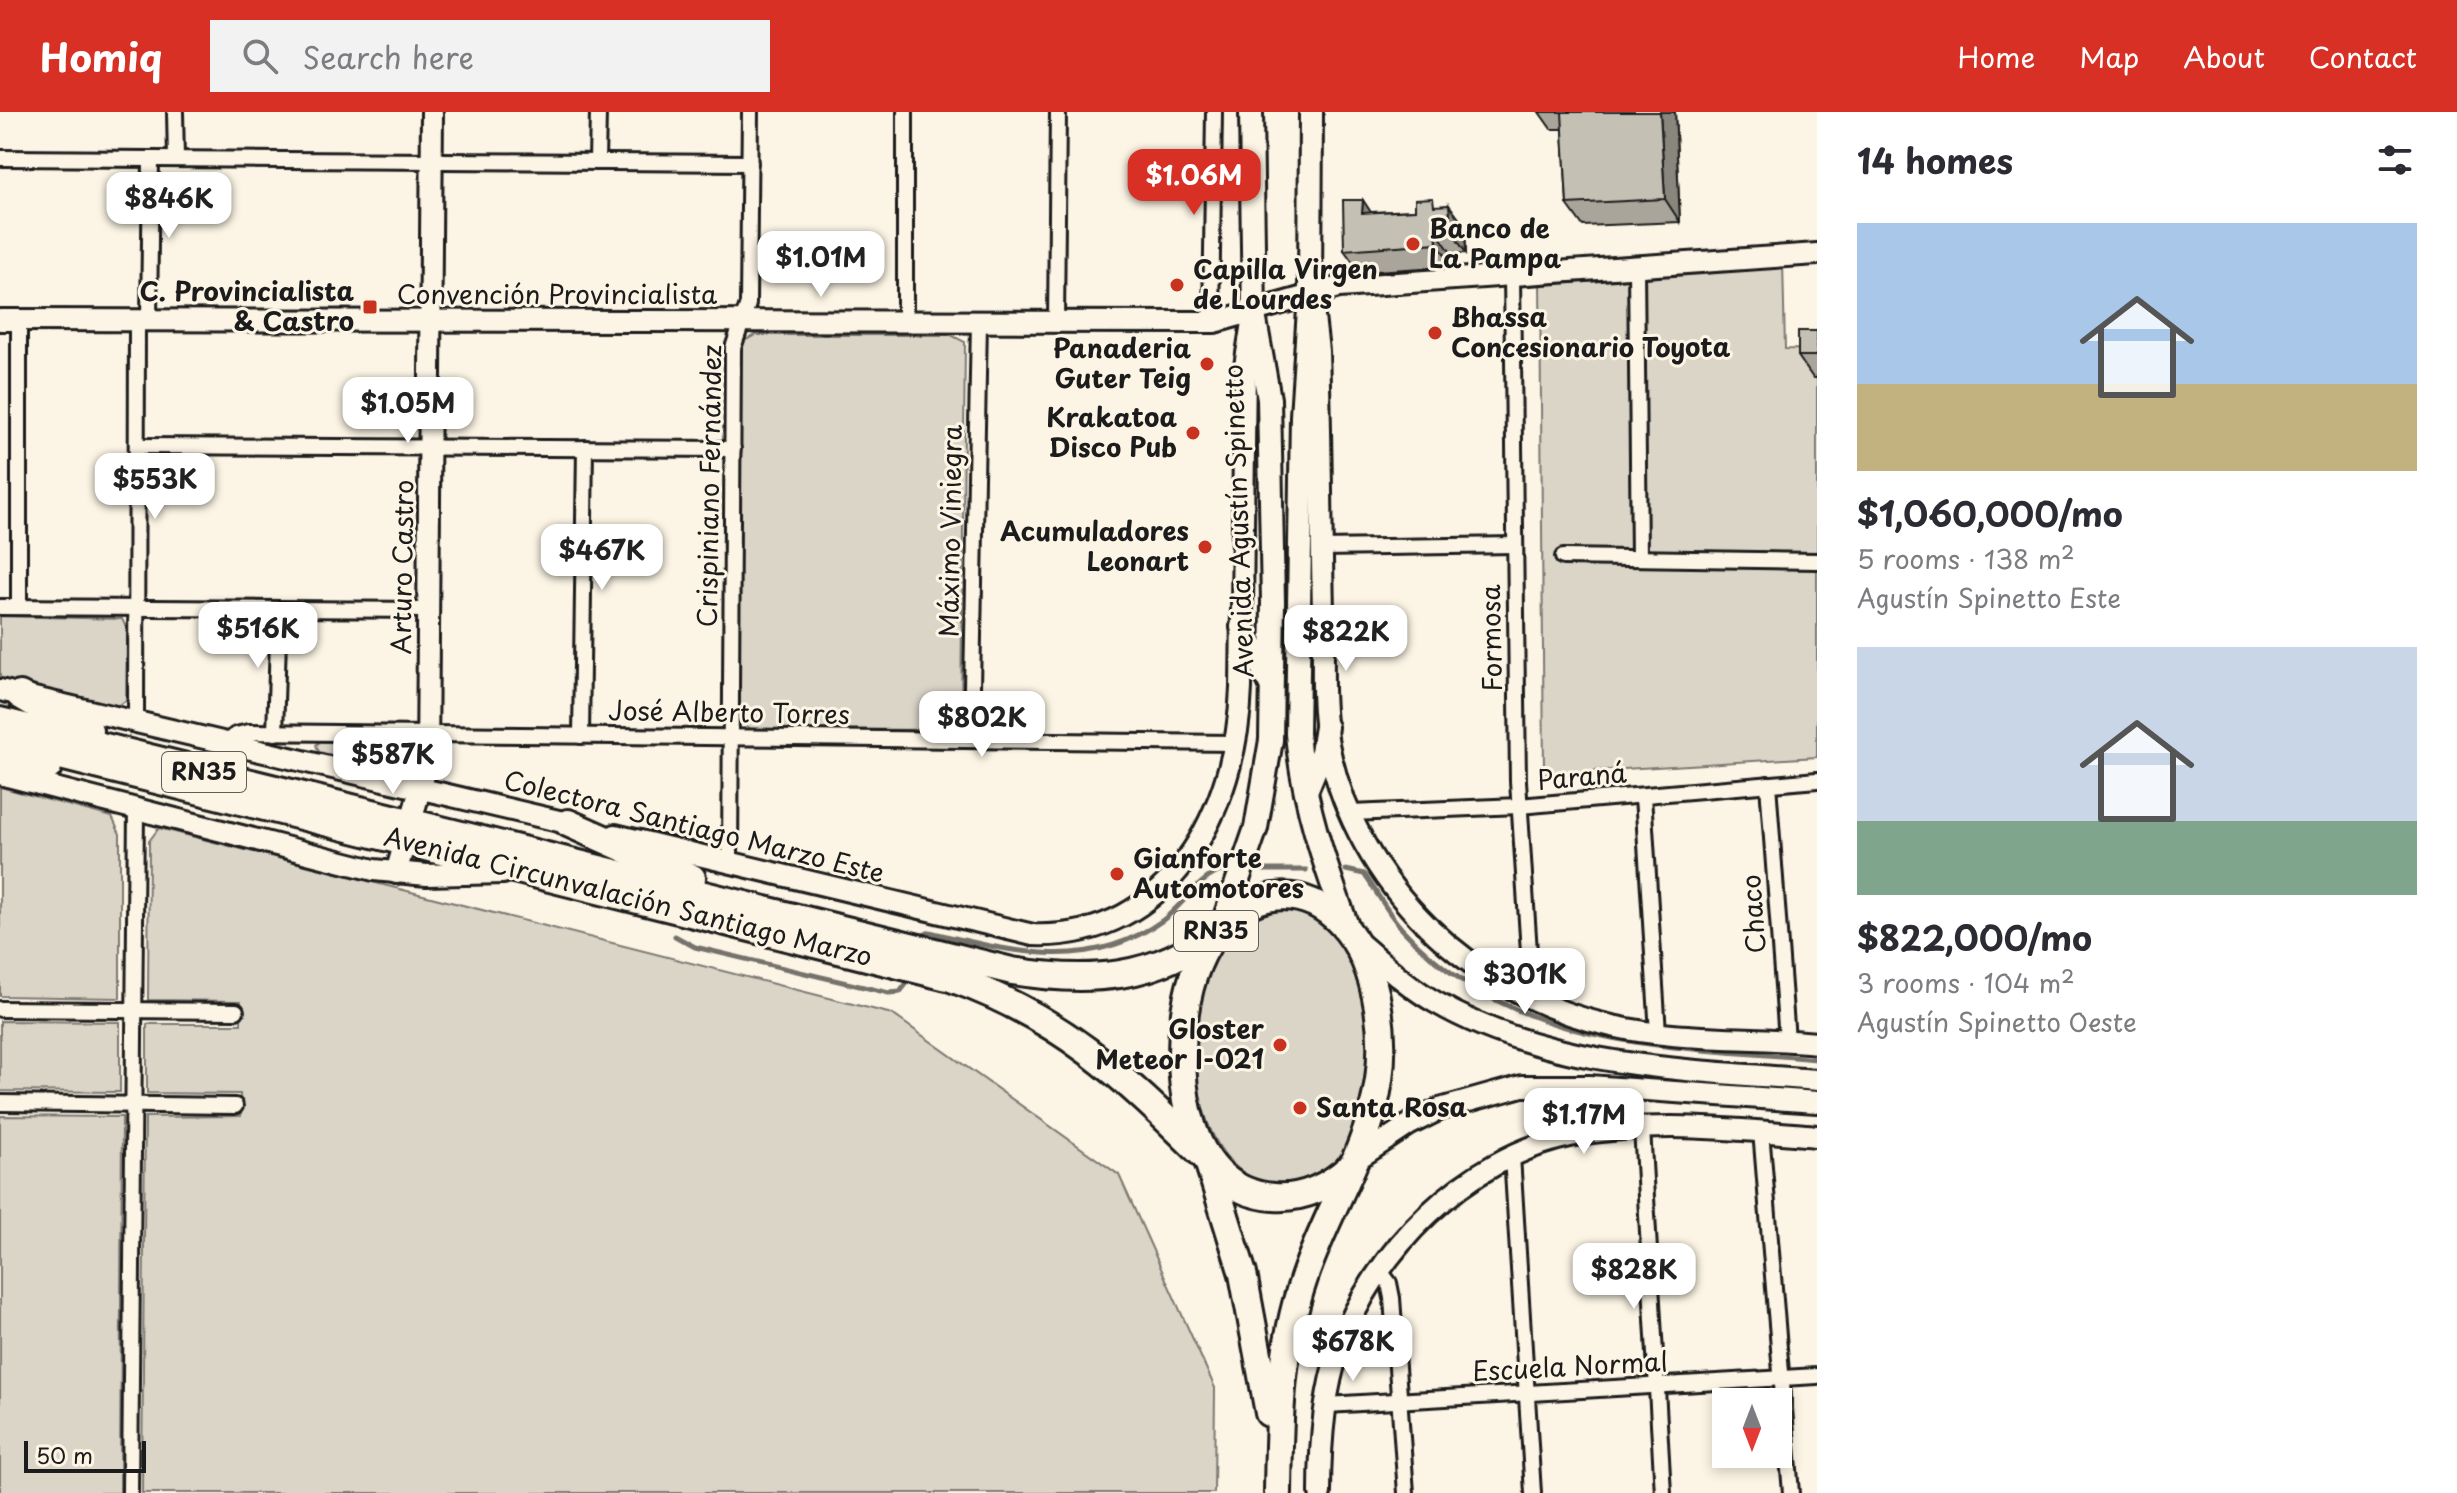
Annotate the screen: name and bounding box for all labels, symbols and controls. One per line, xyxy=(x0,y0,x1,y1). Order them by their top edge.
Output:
search box xyxy=(210,20,770,92)
text: Homiq xyxy=(40,28,162,85)
icon: search xyxy=(238,34,282,78)
text: Search here xyxy=(302,34,474,79)
text: Home xyxy=(1957,35,2035,78)
text: Map xyxy=(2079,35,2139,78)
text: About xyxy=(2183,35,2265,78)
text: Contact xyxy=(2309,35,2417,78)
text: 14 homes xyxy=(1857,134,2013,186)
icon: filters xyxy=(2373,138,2417,182)
pin: $1.06M xyxy=(1129,149,1259,217)
text: $1.06M xyxy=(1146,155,1242,194)
pin: $846K xyxy=(113,172,225,240)
text: $846K xyxy=(124,178,214,217)
place label: Banco de La Pampa xyxy=(1429,208,1562,277)
pin: $1.01M xyxy=(756,231,886,299)
marker: Banco de La Pampa xyxy=(1404,235,1422,253)
text: $1.01M xyxy=(776,237,866,276)
place label: Capilla Virgen de Lourdes xyxy=(1193,249,1378,318)
place label: C. Provincialista & Castro xyxy=(140,271,354,340)
street label: Convención Provincialista xyxy=(397,274,718,313)
icon: home xyxy=(2065,275,2209,419)
marker: Capilla Virgen de Lourdes xyxy=(1168,276,1186,294)
place label: Bhassa Concesionario Toyota xyxy=(1451,297,1731,366)
marker: C. Provincialista & Castro xyxy=(361,298,379,316)
marker: Bhassa Concesionario Toyota xyxy=(1426,324,1444,342)
place label: Panaderia Guter Teig xyxy=(1053,328,1191,397)
street label: Crispiniano Fernández xyxy=(687,344,730,628)
marker: Panaderia Guter Teig xyxy=(1198,355,1216,373)
street label: Avenida Agustín Spinetto xyxy=(1213,363,1262,679)
pin: $1.05M xyxy=(343,377,473,445)
text: $1.05M xyxy=(361,383,455,422)
place label: Krakatoa Disco Pub xyxy=(1046,397,1177,466)
street label: Máximo Viniegra xyxy=(928,424,971,638)
marker: Krakatoa Disco Pub xyxy=(1184,424,1202,442)
pin: $553K xyxy=(99,453,211,521)
text: $553K xyxy=(113,459,197,498)
street label: Arturo Castro xyxy=(380,479,423,655)
text: $1,060,000/mo xyxy=(1857,487,2123,539)
place label: Acumuladores Leonart xyxy=(1000,511,1189,580)
pin: $467K xyxy=(546,524,658,592)
text: $467K xyxy=(559,530,645,569)
marker: Acumuladores Leonart xyxy=(1196,538,1214,556)
text: 5 rooms · 138 m² xyxy=(1857,539,2075,578)
text: Agustín Spinetto Este xyxy=(1857,578,2121,617)
street label: Formosa xyxy=(1470,583,1511,692)
pin: $516K xyxy=(202,602,314,670)
pin: $822K xyxy=(1290,605,1402,673)
text: $516K xyxy=(216,608,300,647)
text: $822K xyxy=(1302,611,1390,650)
street label: José Alberto Torres xyxy=(608,690,850,733)
pin: $802K xyxy=(926,691,1038,759)
text: $802K xyxy=(937,697,1027,736)
icon: home xyxy=(2065,699,2209,843)
pin: $587K xyxy=(337,728,449,796)
text: $587K xyxy=(351,734,435,773)
road number: RN35 xyxy=(162,752,246,792)
street label: Paraná xyxy=(1536,752,1629,799)
street label: Colectora Santiago Marzo Este xyxy=(500,759,889,892)
street label: Avenida Circunvalación Santiago Marzo xyxy=(380,816,876,975)
place label: Gianforte Automotores xyxy=(1133,838,1304,907)
marker: Gianforte Automotores xyxy=(1108,865,1126,883)
street label: Chaco xyxy=(1730,873,1775,955)
road number: RN35 xyxy=(1174,911,1258,951)
text: $822,000/mo xyxy=(1857,911,2092,963)
pin: $301K xyxy=(1469,948,1581,1016)
text: $301K xyxy=(1483,954,1567,993)
text: 3 rooms · 104 m² xyxy=(1857,963,2075,1002)
text: Agustín Spinetto Oeste xyxy=(1857,1002,2137,1041)
place label: Gloster Meteor I-021 xyxy=(1095,1009,1265,1078)
marker: Gloster Meteor I-021 xyxy=(1271,1036,1289,1054)
place label: Santa Rosa xyxy=(1316,1087,1468,1126)
pin: $1.17M xyxy=(1519,1088,1649,1156)
text: $1.17M xyxy=(1542,1094,1626,1133)
marker: Santa Rosa xyxy=(1291,1099,1309,1117)
pin: $828K xyxy=(1578,1243,1690,1311)
text: $828K xyxy=(1591,1249,1677,1288)
pin: $678K xyxy=(1297,1315,1409,1383)
text: $678K xyxy=(1311,1321,1395,1360)
street label: Escuela Normal xyxy=(1471,1341,1669,1390)
north arrow xyxy=(1712,1388,1792,1468)
map controls xyxy=(1712,1388,1792,1468)
scale bar xyxy=(24,1437,146,1473)
text: 50 m xyxy=(36,1438,93,1471)

